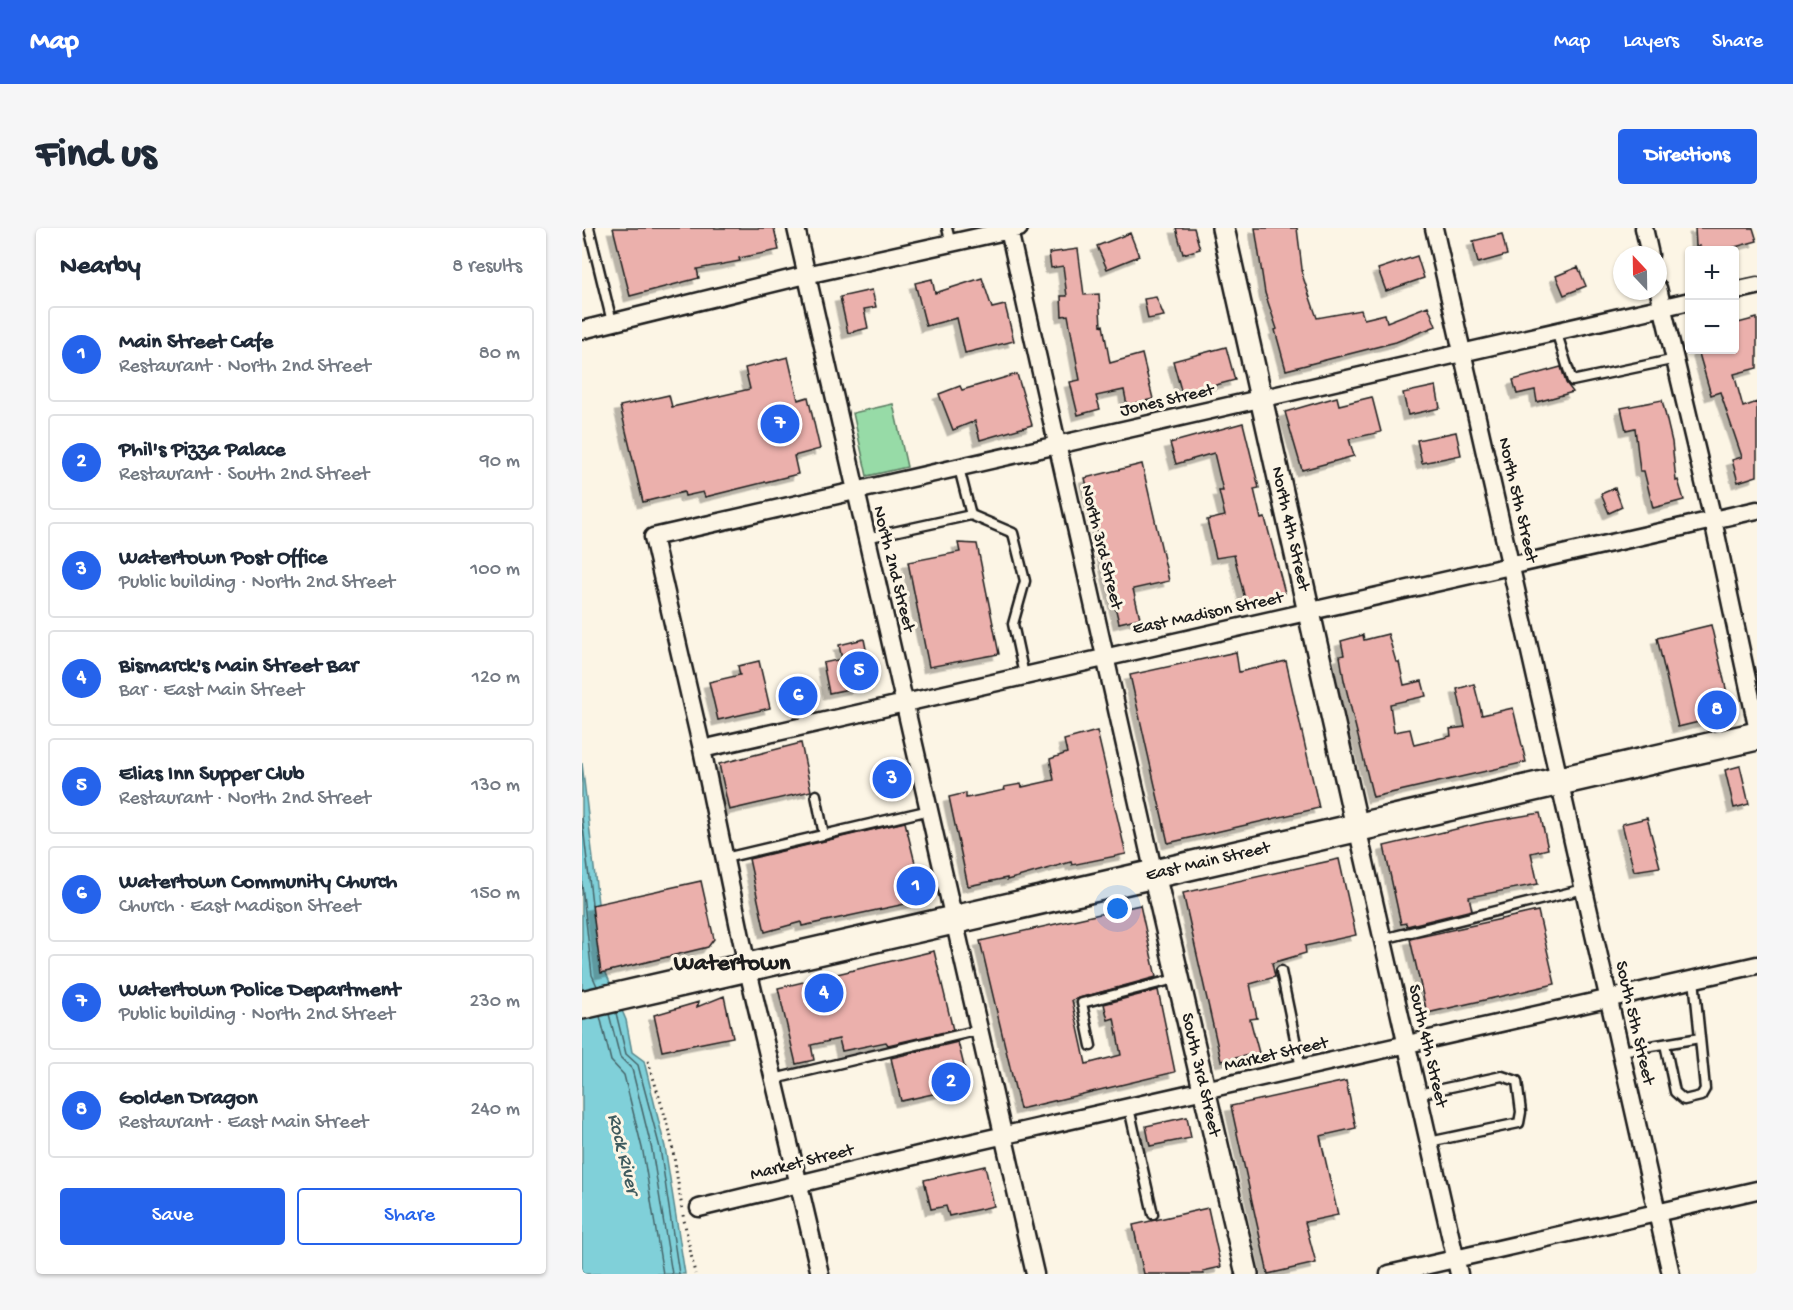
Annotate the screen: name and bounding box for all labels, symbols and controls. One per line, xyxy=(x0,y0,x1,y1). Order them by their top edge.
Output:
text: Map xyxy=(30,26,79,59)
text: Map xyxy=(1554,30,1590,55)
text: Layers xyxy=(1623,30,1679,55)
text: Share xyxy=(1712,30,1763,55)
button: Directions xyxy=(1618,129,1757,184)
text: Find us xyxy=(36,132,156,181)
north arrow xyxy=(1613,246,1667,300)
map controls xyxy=(1685,246,1739,354)
button: + xyxy=(1685,246,1739,300)
text: Nearby xyxy=(60,252,141,283)
text: 8 results xyxy=(452,256,522,279)
button: − xyxy=(1685,300,1739,354)
text: Main Street Cafe xyxy=(119,330,273,356)
text: 1 xyxy=(77,343,86,366)
text: 80 m xyxy=(479,343,520,366)
text: Restaurant · North 2nd Street xyxy=(119,356,371,379)
street label: Jones Street xyxy=(1118,380,1218,422)
pin: 7 xyxy=(760,402,800,446)
street label: North 5th Street xyxy=(1492,436,1542,566)
text: Phil's Pizza Palace xyxy=(119,438,285,464)
text: 2 xyxy=(77,451,86,474)
text: 90 m xyxy=(480,451,520,474)
text: Restaurant · South 2nd Street xyxy=(119,464,369,487)
street label: North 4th Street xyxy=(1266,464,1315,594)
street label: North 3rd Street xyxy=(1075,483,1127,613)
street label: North 2nd Street xyxy=(867,504,919,636)
text: Watertown Post Office xyxy=(119,546,327,572)
text: 3 xyxy=(76,559,87,582)
text: 100 m xyxy=(470,559,520,582)
text: Public building · North 2nd Street xyxy=(119,572,395,595)
street label: East Madison Street xyxy=(1131,587,1287,640)
pin: 5 xyxy=(840,648,878,694)
text: Bismarck's Main Street Bar xyxy=(119,654,358,680)
text: 4 xyxy=(77,667,86,690)
text: 120 m xyxy=(472,667,520,690)
pin: 6 xyxy=(778,674,818,718)
text: Bar · East Main Street xyxy=(119,680,304,703)
pin: 8 xyxy=(1698,688,1736,732)
pin: 3 xyxy=(872,756,912,802)
text: Elias Inn Supper Club xyxy=(119,762,305,788)
text: 5 xyxy=(76,775,87,798)
text: 130 m xyxy=(471,775,520,798)
text: Restaurant · North 2nd Street xyxy=(119,788,371,811)
street label: East Main Street xyxy=(1144,837,1274,886)
pin: 1 xyxy=(896,864,936,908)
text: Watertown Community Church xyxy=(119,870,397,896)
text: 6 xyxy=(76,883,87,906)
text: 150 m xyxy=(471,883,520,906)
your location xyxy=(1103,894,1132,923)
text: Church · East Madison Street xyxy=(119,896,361,919)
district label: Watertown xyxy=(673,950,791,979)
street label: South 5th Street xyxy=(1610,959,1659,1088)
pin: 4 xyxy=(804,970,844,1016)
text: Watertown Police Department xyxy=(119,978,400,1004)
street label: South 4th Street xyxy=(1403,983,1452,1111)
text: 7 xyxy=(76,991,87,1014)
text: 230 m xyxy=(470,991,520,1014)
text: Public building · North 2nd Street xyxy=(119,1004,395,1027)
street label: South 3rd Street xyxy=(1176,1011,1226,1140)
street label: Market Street xyxy=(1222,1033,1332,1077)
pin: 2 xyxy=(932,1060,970,1104)
text: Golden Dragon xyxy=(119,1086,258,1112)
text: 8 xyxy=(76,1099,87,1122)
text: 240 m xyxy=(470,1099,520,1122)
water label: Rock River xyxy=(601,1111,644,1201)
text: Restaurant · East Main Street xyxy=(119,1112,368,1135)
street label: Market Street xyxy=(748,1140,857,1186)
button: Save xyxy=(60,1188,285,1245)
button: Share xyxy=(297,1188,522,1245)

